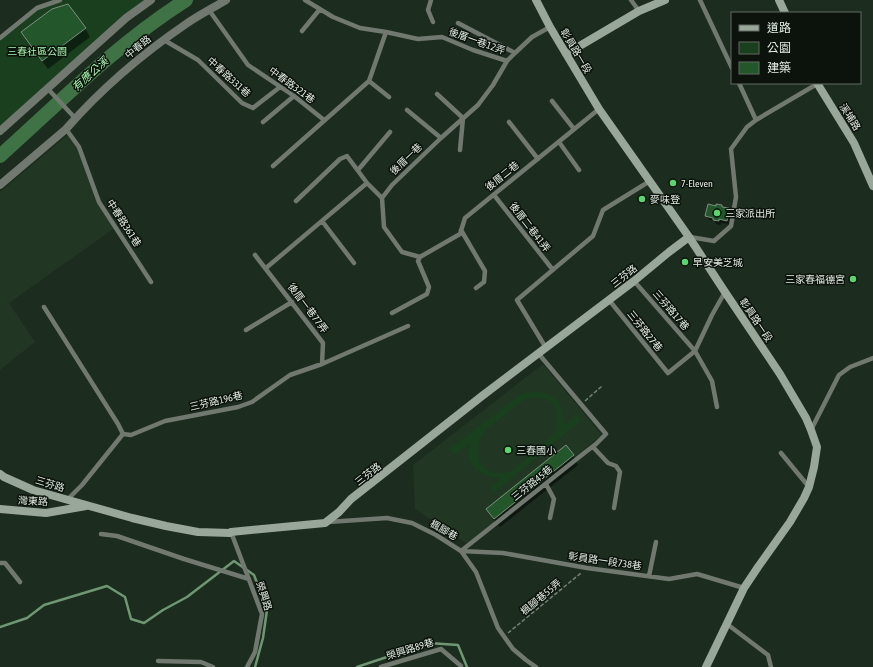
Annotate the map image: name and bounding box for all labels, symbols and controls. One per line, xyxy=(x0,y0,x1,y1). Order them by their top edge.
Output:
legend xyxy=(731,12,861,84)
text: 道路 xyxy=(767,21,791,35)
street label: 後厝一巷12弄 xyxy=(447,26,507,56)
street label: 彰員路一段 xyxy=(558,27,594,75)
street label: 中春路 xyxy=(123,33,153,61)
text: 公園 xyxy=(767,41,791,55)
park label: 三春社區公園 xyxy=(7,46,67,57)
water label: 有應公溪 xyxy=(70,53,112,93)
street label: 中春路331巷 xyxy=(205,55,253,99)
text: 建築 xyxy=(767,61,791,75)
street label: 中春路321巷 xyxy=(267,65,317,105)
street label: 溪埔路 xyxy=(837,101,863,133)
street label: 後厝一巷 xyxy=(388,141,424,177)
street label: 後厝二巷 xyxy=(483,159,521,193)
marker: 7-Eleven xyxy=(668,178,678,188)
place label: 7-Eleven xyxy=(681,178,713,189)
marker: 麥味登 xyxy=(637,194,647,204)
place label: 麥味登 xyxy=(650,194,680,205)
street label: 中春路361巷 xyxy=(105,197,143,249)
street label: 後厝二巷41弄 xyxy=(507,200,553,254)
marker: 三家派出所 xyxy=(712,208,722,218)
place label: 三家派出所 xyxy=(725,208,775,219)
marker: 早安美芝城 xyxy=(680,257,690,267)
place label: 早安美芝城 xyxy=(693,257,743,268)
street label: 三芬路 xyxy=(609,262,639,290)
place label: 三家春福德宮 xyxy=(785,274,845,285)
marker: 三家春福德宮 xyxy=(848,274,858,284)
street label: 後厝一巷77弄 xyxy=(286,281,330,335)
street label: 三芬路17巷 xyxy=(651,288,691,332)
street label: 彰員路一段 xyxy=(737,296,775,344)
street label: 三芬路27巷 xyxy=(625,308,665,354)
street label: 三芬路196巷 xyxy=(188,390,244,412)
marker: 三春國小 xyxy=(503,445,513,455)
place label: 三春國小 xyxy=(516,445,556,456)
street label: 三芬路 xyxy=(353,460,383,488)
street label: 三芬路45巷 xyxy=(509,463,555,503)
street label: 三芬路 xyxy=(34,474,66,494)
street label: 灣東路 xyxy=(18,495,48,507)
street label: 楓腳巷 xyxy=(428,518,460,542)
street label: 彰員路一段738巷 xyxy=(568,550,642,572)
street label: 楓腳巷55弄 xyxy=(519,577,563,617)
street label: 榮興路 xyxy=(254,580,274,612)
street label: 榮興路89巷 xyxy=(385,637,435,661)

